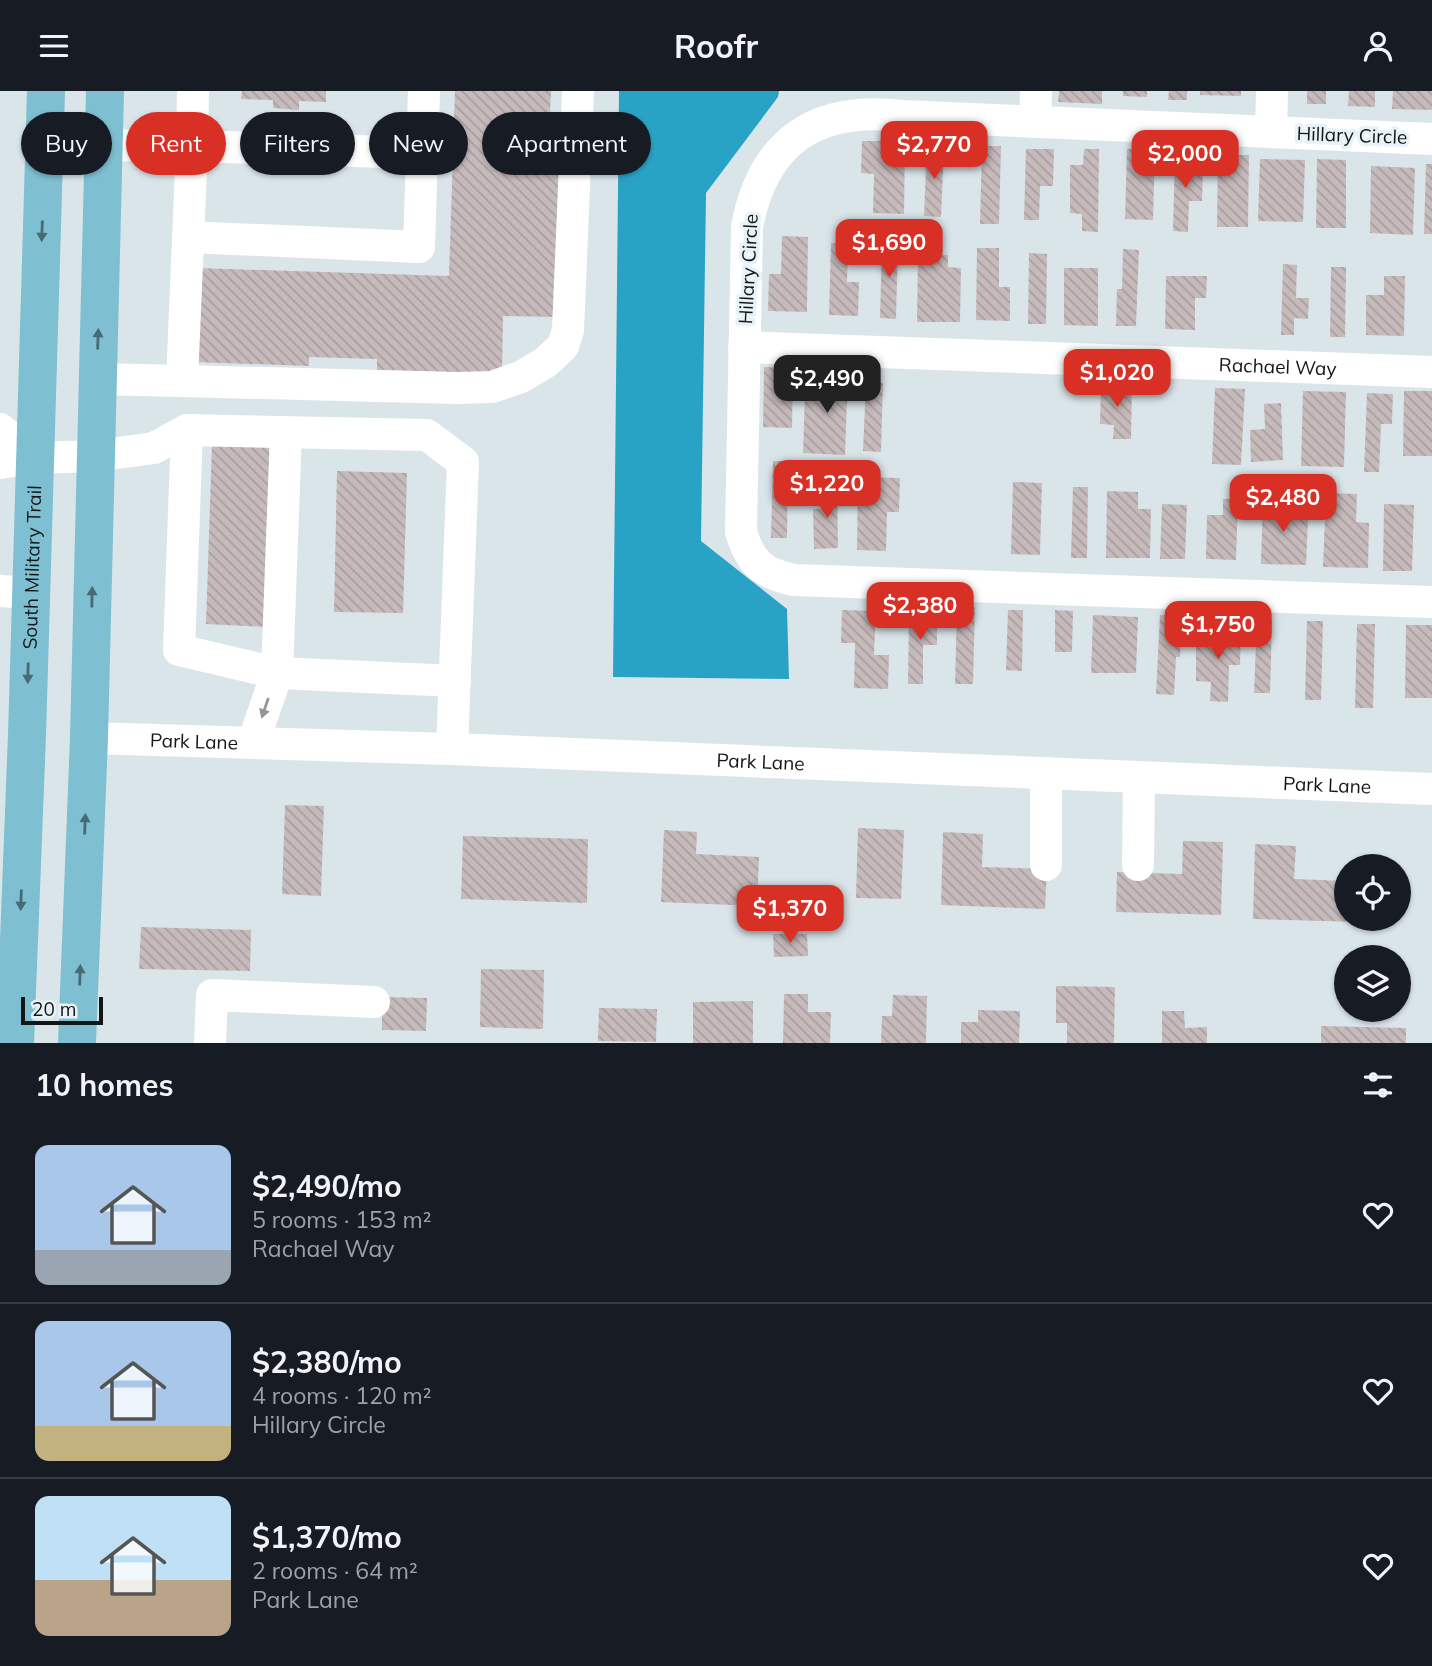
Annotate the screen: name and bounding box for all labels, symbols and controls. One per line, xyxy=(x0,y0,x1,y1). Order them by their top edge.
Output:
text: Roofr xyxy=(674,26,758,66)
icon: menu xyxy=(35,27,73,65)
icon: person xyxy=(1359,27,1397,65)
chip: Buy xyxy=(21,112,112,175)
chip: Rent xyxy=(126,112,226,175)
chip: Filters xyxy=(240,112,355,175)
chip: New xyxy=(369,112,468,175)
chip: Apartment xyxy=(482,112,651,175)
street label: Hillary Circle xyxy=(1296,121,1408,149)
pin: $2,770 xyxy=(877,122,991,181)
text: $2,770 xyxy=(897,129,971,158)
pin: $2,000 xyxy=(1128,131,1242,190)
text: $2,000 xyxy=(1148,138,1222,167)
street label: Hillary Circle xyxy=(733,213,763,325)
pin: $1,690 xyxy=(832,219,946,279)
one-way arrow xyxy=(36,220,47,242)
text: $1,690 xyxy=(852,227,926,256)
one-way arrow xyxy=(92,328,103,350)
pin: $1,020 xyxy=(1060,349,1174,409)
street label: Rachael Way xyxy=(1218,352,1337,381)
pin: $2,490 xyxy=(770,355,884,415)
text: $1,020 xyxy=(1080,357,1154,386)
text: $2,490 xyxy=(790,363,864,392)
pin: $1,220 xyxy=(770,461,884,520)
text: $1,220 xyxy=(790,468,864,497)
pin: $2,480 xyxy=(1226,475,1340,534)
text: $2,480 xyxy=(1246,482,1320,511)
street label: South Military Trail xyxy=(18,485,46,650)
pin: $2,380 xyxy=(863,582,977,642)
one-way arrow xyxy=(86,586,98,608)
text: $2,380 xyxy=(883,590,957,619)
pin: $1,750 xyxy=(1161,601,1275,661)
text: $1,750 xyxy=(1181,609,1255,638)
one-way arrow xyxy=(22,662,34,684)
one-way arrow xyxy=(259,698,270,719)
street label: Park Lane xyxy=(149,728,238,755)
street label: Park Lane xyxy=(716,748,805,775)
street label: Park Lane xyxy=(1283,771,1372,799)
one-way arrow xyxy=(80,813,91,835)
map controls xyxy=(1334,854,1411,1022)
button: locate xyxy=(1334,854,1411,931)
pin: $1,370 xyxy=(733,885,847,945)
one-way arrow xyxy=(15,890,26,912)
text: $1,370 xyxy=(753,893,827,922)
button: layers xyxy=(1334,945,1411,1022)
one-way arrow xyxy=(74,964,85,986)
scale bar xyxy=(21,994,103,1026)
text: 20 m xyxy=(32,997,76,1021)
text: 10 homes xyxy=(35,1066,174,1104)
icon: filters xyxy=(1359,1066,1397,1104)
text: $2,490/mo xyxy=(252,1167,402,1205)
icon: home xyxy=(91,1173,175,1257)
icon: heart xyxy=(1359,1196,1397,1234)
text: 5 rooms · 153 m² xyxy=(252,1205,432,1234)
text: Rachael Way xyxy=(252,1234,394,1263)
text: $2,380/mo xyxy=(252,1343,402,1381)
icon: home xyxy=(91,1349,175,1433)
icon: heart xyxy=(1359,1372,1397,1410)
text: 4 rooms · 120 m² xyxy=(252,1381,432,1410)
text: Hillary Circle xyxy=(252,1410,386,1439)
text: $1,370/mo xyxy=(252,1518,402,1556)
icon: home xyxy=(91,1524,175,1608)
icon: heart xyxy=(1359,1547,1397,1585)
text: 2 rooms · 64 m² xyxy=(252,1556,418,1585)
text: Park Lane xyxy=(252,1585,359,1614)

